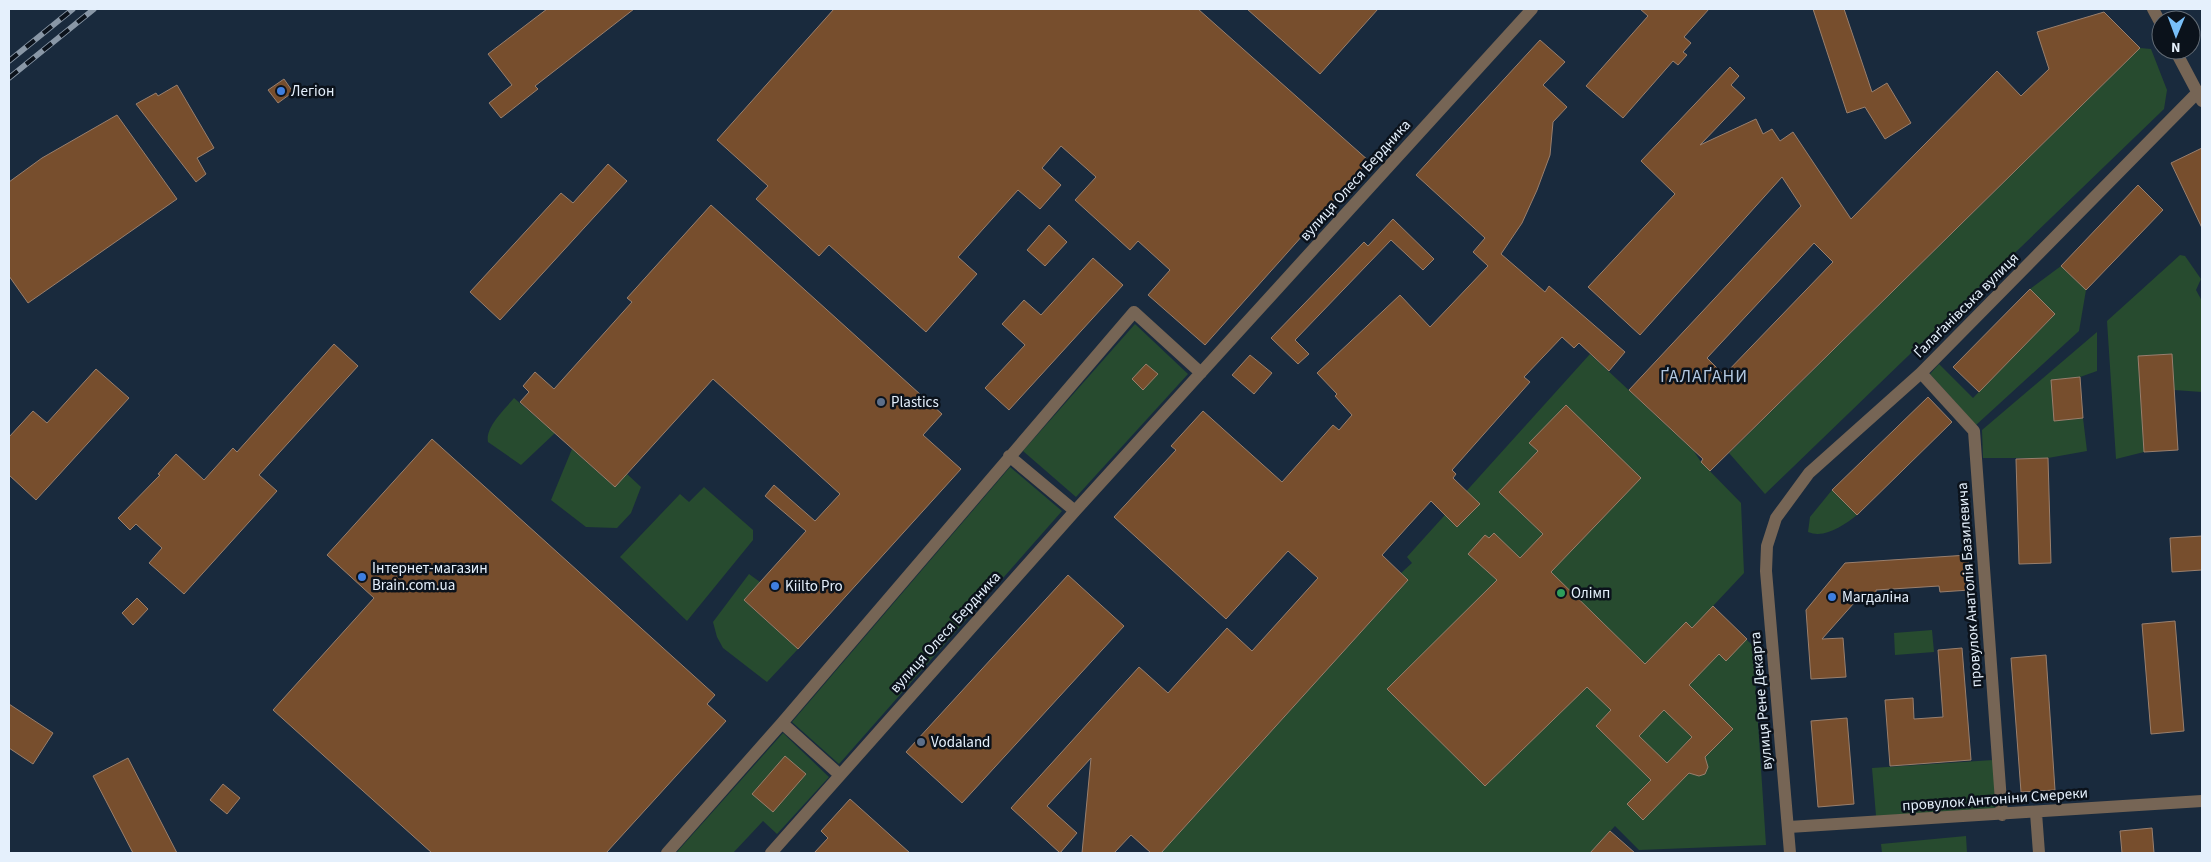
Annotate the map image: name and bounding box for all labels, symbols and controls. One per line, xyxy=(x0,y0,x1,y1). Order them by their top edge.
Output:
north arrow xyxy=(2151,10,2201,60)
text: N xyxy=(2171,37,2181,57)
place label: Легіон xyxy=(291,81,334,102)
marker: Легіон xyxy=(275,85,287,97)
street label: вулиця Олеся Бердника xyxy=(1295,115,1416,246)
street label: Ґалаґанівська вулиця xyxy=(1909,248,2024,363)
district label: ҐАЛАҐАНИ xyxy=(1660,364,1748,389)
place label: Plastics xyxy=(891,392,939,413)
marker: Plastics xyxy=(875,396,887,408)
street label: провулок Анатолія Базилевича xyxy=(1952,482,1987,688)
place label: Інтернет-магазин Brain.com.ua xyxy=(372,558,488,596)
street label: вулиця Олеся Бердника xyxy=(885,567,1006,698)
marker: Інтернет-магазин Brain.com.ua xyxy=(356,571,368,583)
place label: Kiilto Pro xyxy=(785,576,843,597)
marker: Kiilto Pro xyxy=(769,580,781,592)
place label: Олімп xyxy=(1571,583,1610,604)
marker: Олімп xyxy=(1555,587,1567,599)
place label: Магдаліна xyxy=(1842,587,1909,608)
marker: Магдаліна xyxy=(1826,591,1838,603)
street label: вулиця Рене Декарта xyxy=(1745,631,1778,771)
place label: Vodaland xyxy=(931,732,990,753)
marker: Vodaland xyxy=(915,736,927,748)
street label: провулок Антоніни Смереки xyxy=(1901,783,2089,816)

